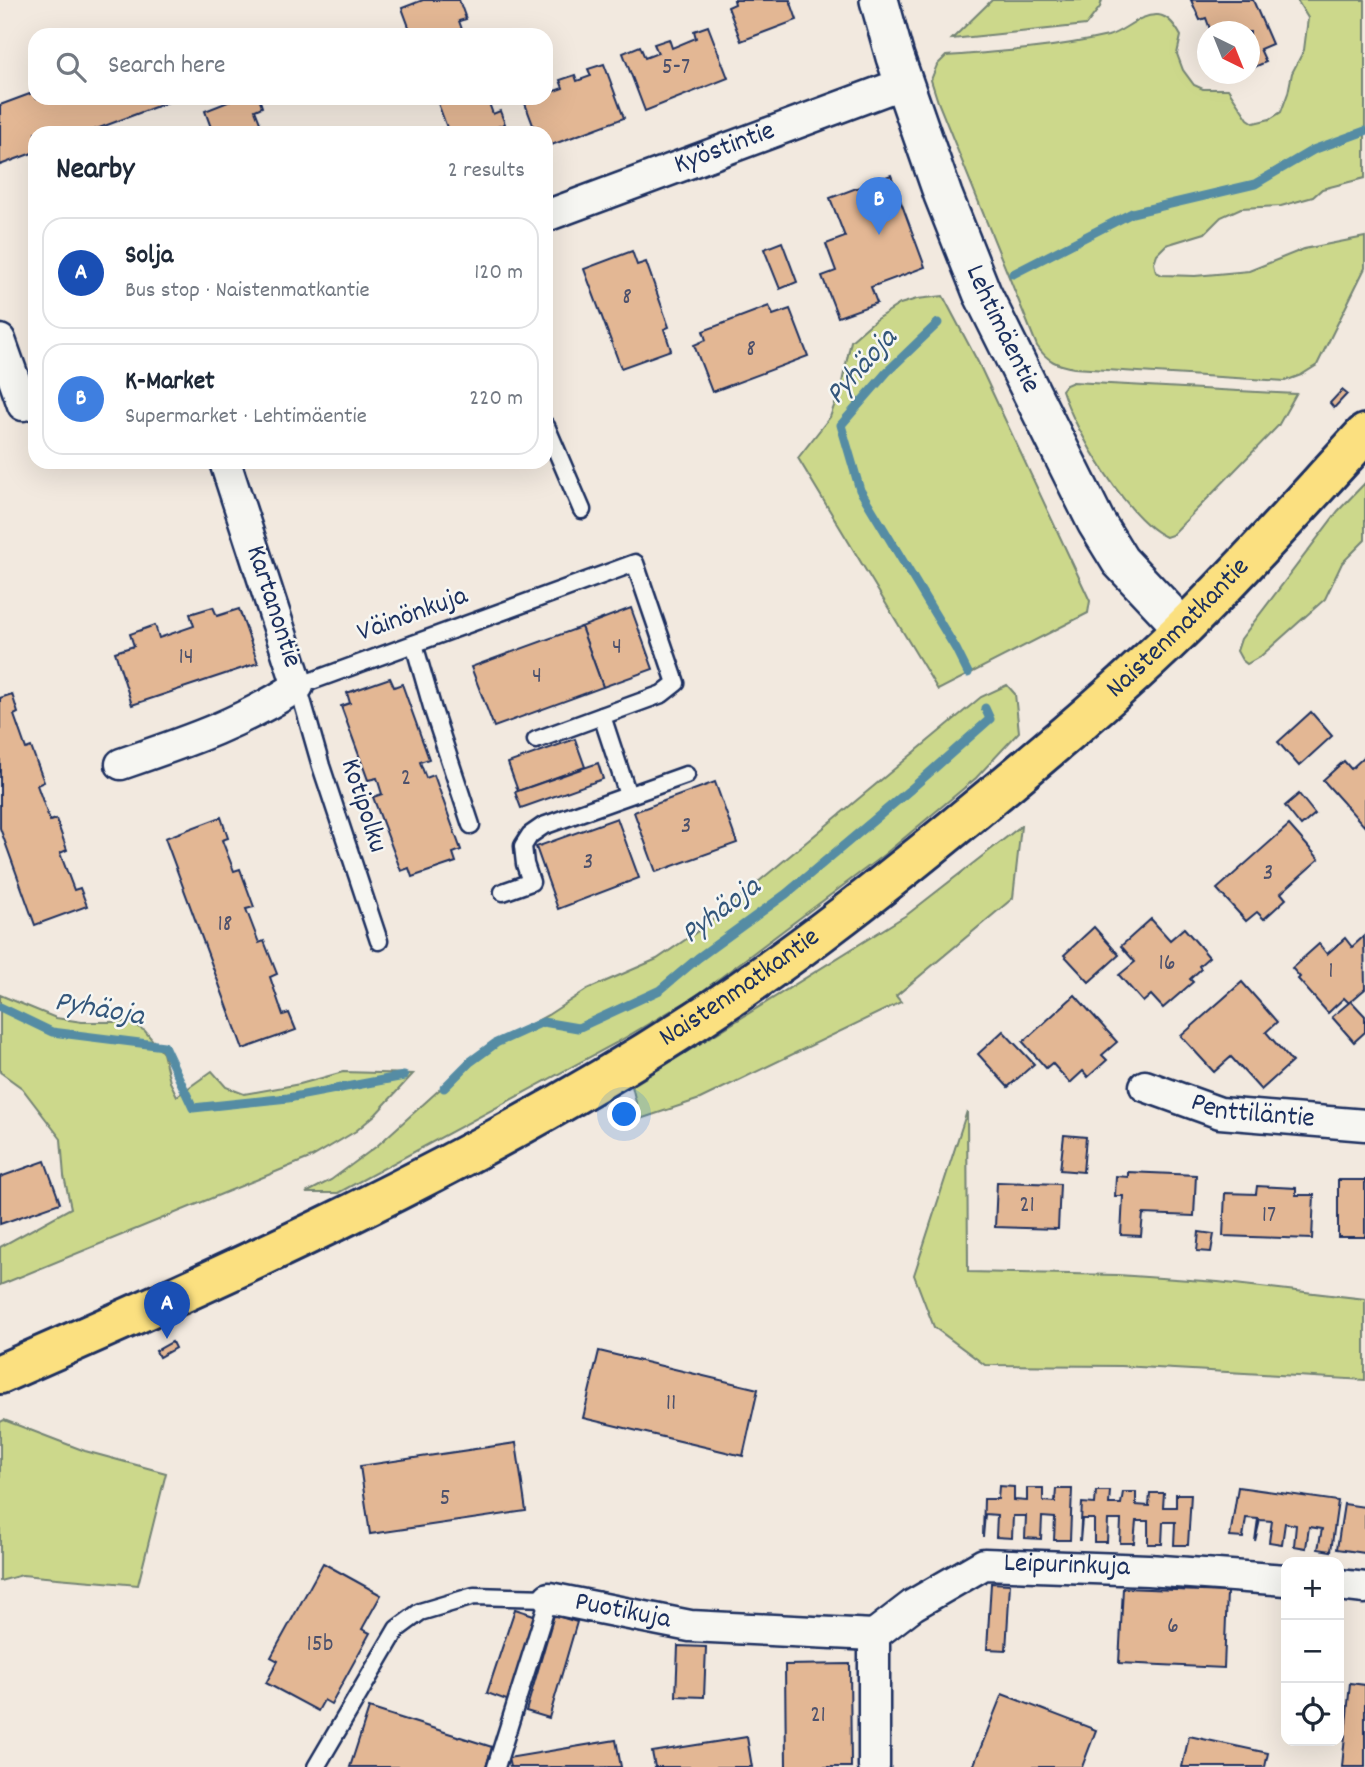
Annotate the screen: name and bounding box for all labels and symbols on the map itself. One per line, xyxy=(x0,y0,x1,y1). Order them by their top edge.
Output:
north arrow xyxy=(1197,21,1260,84)
house number: 5-7 xyxy=(662,51,690,85)
street label: Kyöstintie xyxy=(669,112,781,186)
pin: B xyxy=(856,177,902,235)
street label: Lehtimäentie xyxy=(953,260,1049,401)
house number: 8 xyxy=(622,281,632,315)
water label: Pyhäoja xyxy=(817,319,910,416)
house number: 8 xyxy=(746,333,756,367)
street label: Kartanontie xyxy=(234,541,310,673)
street label: Naistenmatkantie xyxy=(1098,550,1260,709)
street label: Väinönkuja xyxy=(352,577,475,654)
house number: 4 xyxy=(612,631,622,665)
house number: 14 xyxy=(178,641,194,675)
house number: 4 xyxy=(532,660,542,694)
street label: Kotipolku xyxy=(328,754,396,858)
house number: 2 xyxy=(401,762,411,796)
house number: 3 xyxy=(681,810,691,844)
house number: 3 xyxy=(583,846,593,880)
house number: 3 xyxy=(1263,857,1273,891)
water label: Pyhäoja xyxy=(673,867,772,956)
house number: 18 xyxy=(218,908,232,942)
street label: Naistenmatkantie xyxy=(652,919,829,1059)
house number: 16 xyxy=(1158,947,1176,981)
house number: 1 xyxy=(1328,955,1334,989)
water label: Pyhäoja xyxy=(51,982,149,1040)
street label: Penttiläntie xyxy=(1185,1084,1316,1141)
your location xyxy=(607,1097,641,1131)
house number: 21 xyxy=(1019,1189,1035,1223)
house number: 17 xyxy=(1262,1199,1276,1233)
pin: A xyxy=(144,1281,190,1339)
house number: 11 xyxy=(666,1387,676,1421)
house number: 5 xyxy=(439,1482,451,1516)
street label: Leipurinkuja xyxy=(1003,1545,1132,1589)
street label: Puotikuja xyxy=(571,1584,675,1642)
house number: 6 xyxy=(1167,1610,1179,1644)
house number: 15b xyxy=(307,1628,333,1662)
house number: 21 xyxy=(810,1699,826,1733)

